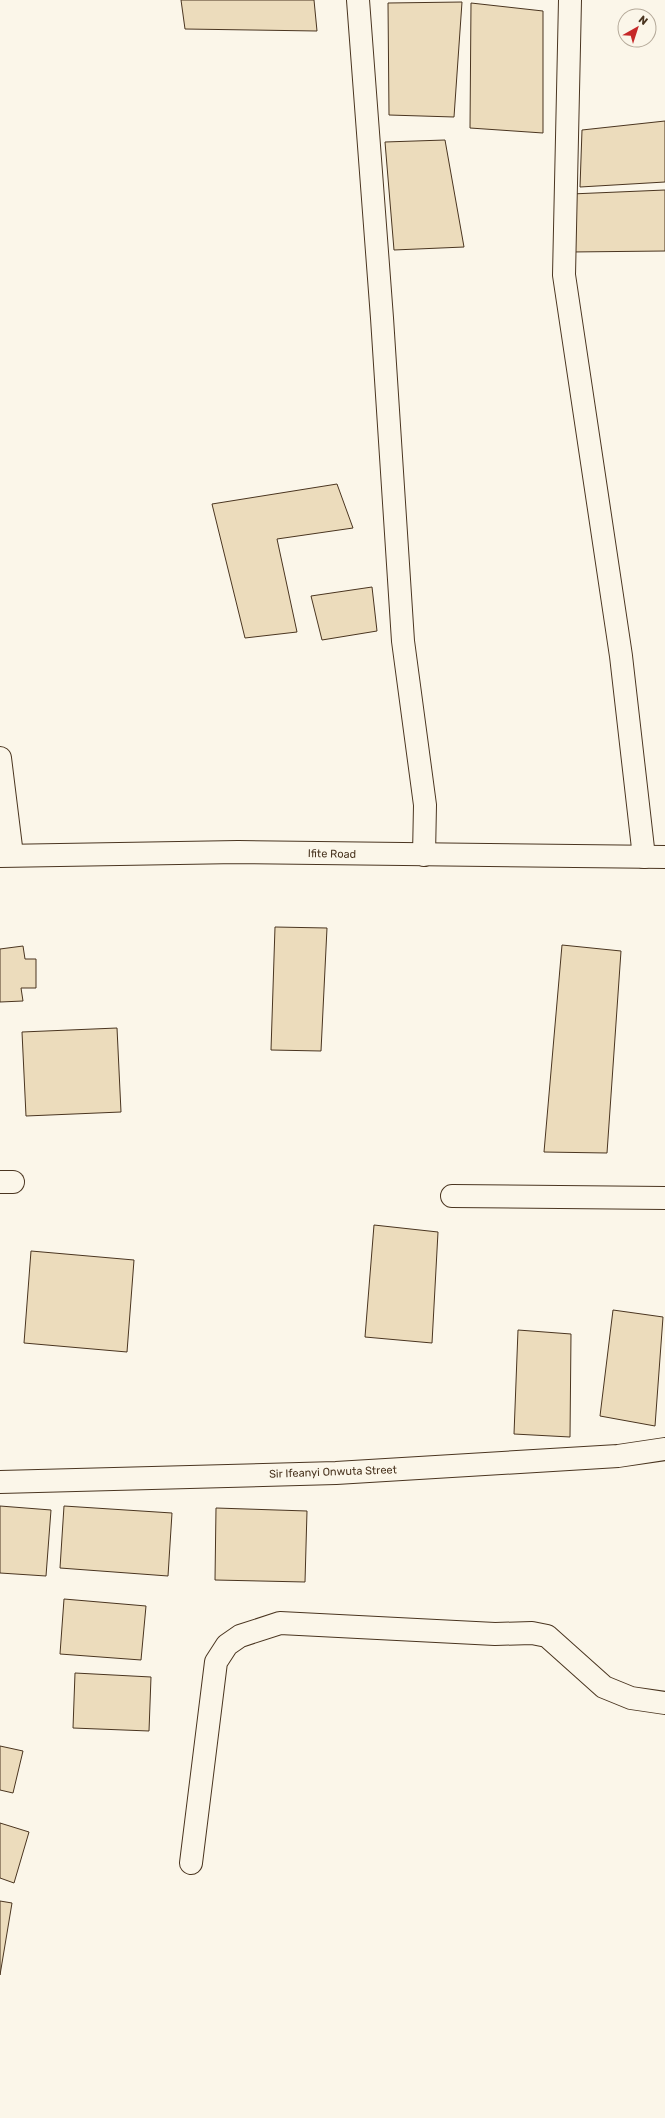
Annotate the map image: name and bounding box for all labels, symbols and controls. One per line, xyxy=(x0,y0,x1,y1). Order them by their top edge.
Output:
north arrow xyxy=(617,8,657,48)
text: N xyxy=(636,13,650,28)
street label: Ifite Road xyxy=(308,847,356,861)
street label: Sir Ifeanyi Onwuta Street xyxy=(269,1463,398,1481)

